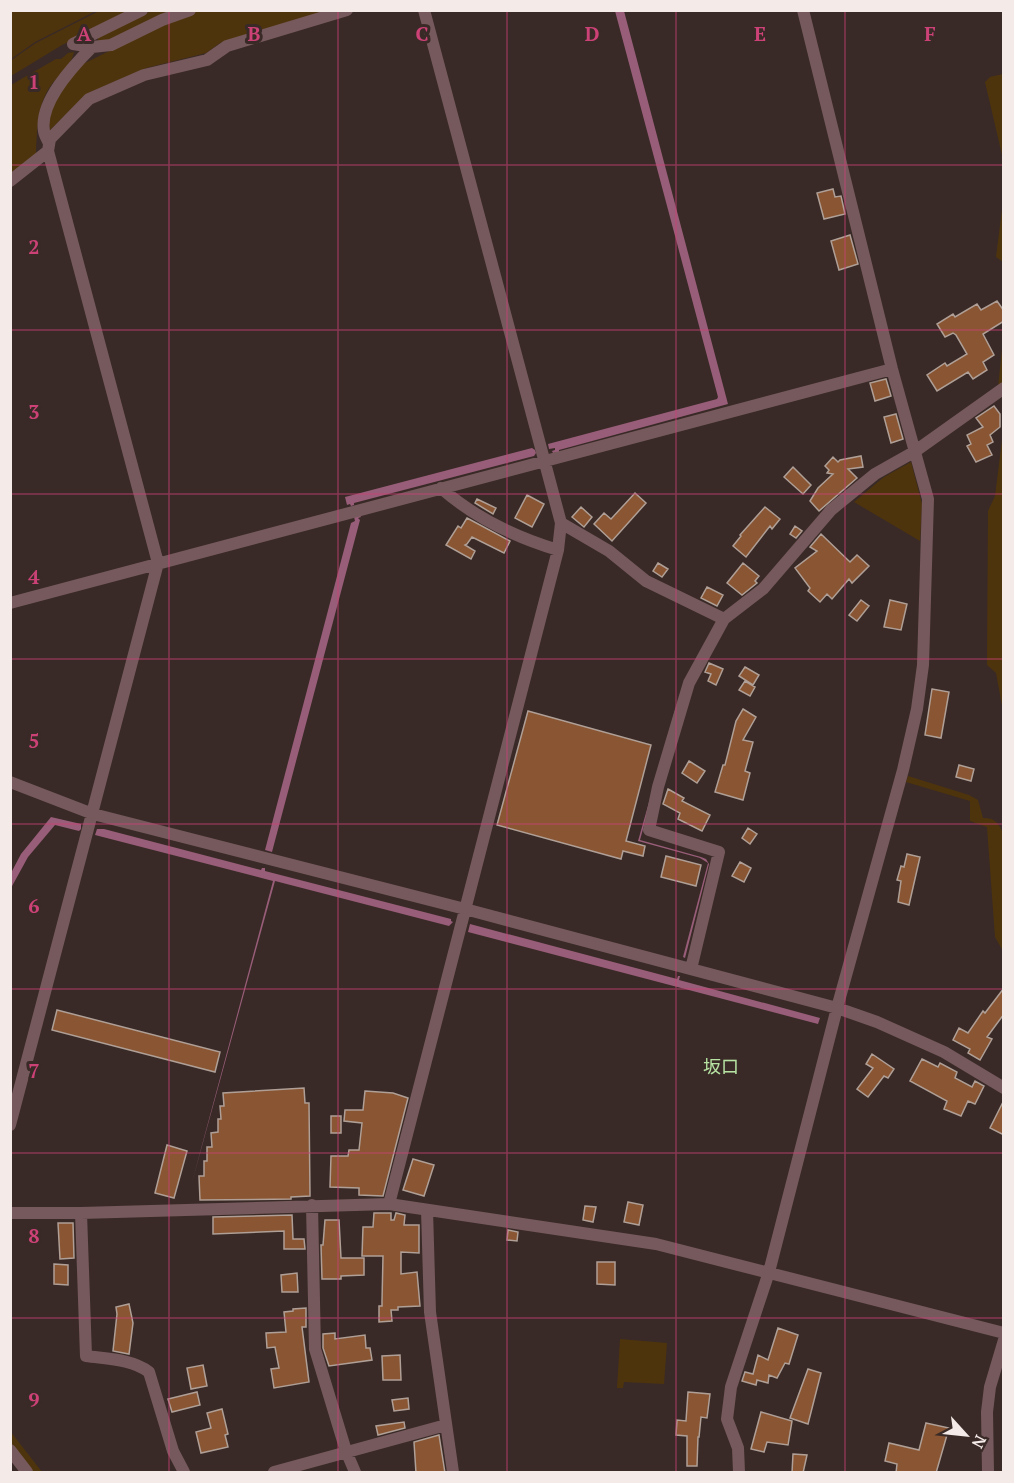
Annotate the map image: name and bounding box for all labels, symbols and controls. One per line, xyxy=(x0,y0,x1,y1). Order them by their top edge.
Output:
text: A xyxy=(77,20,92,47)
text: B xyxy=(248,20,261,47)
text: C xyxy=(415,20,429,47)
text: D xyxy=(585,20,599,47)
text: E xyxy=(754,20,766,47)
text: F xyxy=(924,20,936,47)
text: 1 xyxy=(28,68,40,95)
text: 2 xyxy=(28,233,40,260)
text: 3 xyxy=(28,398,40,425)
text: 4 xyxy=(28,563,40,590)
text: 5 xyxy=(28,727,40,754)
text: 6 xyxy=(28,892,40,919)
district label: 坂口 xyxy=(703,1054,739,1078)
text: 7 xyxy=(28,1057,40,1084)
text: 8 xyxy=(28,1222,40,1249)
text: 9 xyxy=(28,1386,40,1413)
north arrow xyxy=(936,1405,996,1465)
text: N xyxy=(967,1431,992,1452)

